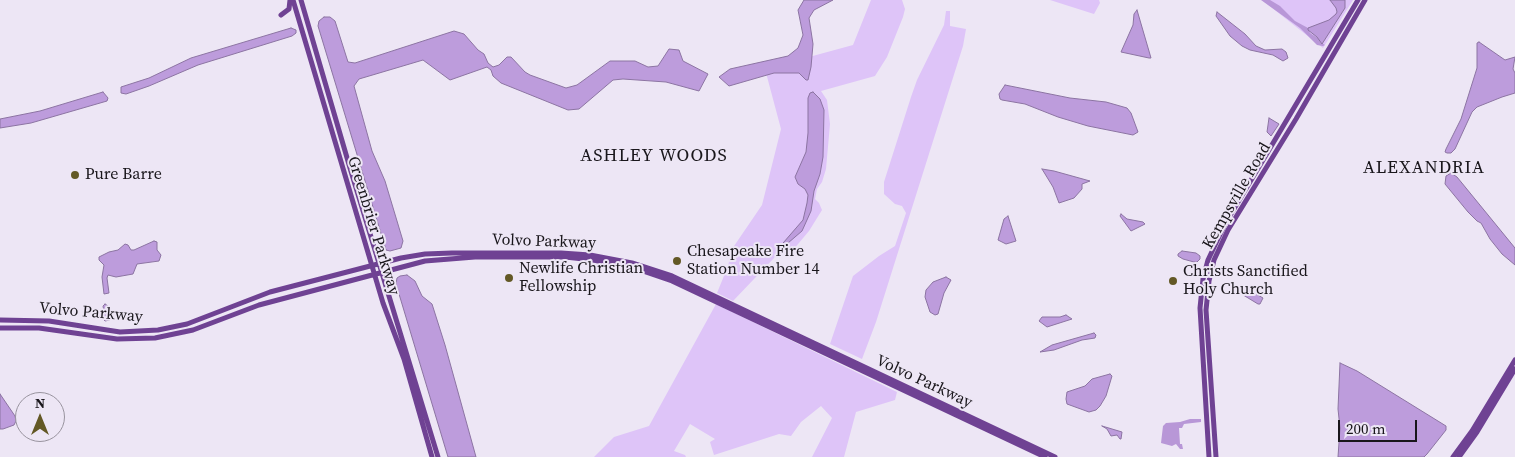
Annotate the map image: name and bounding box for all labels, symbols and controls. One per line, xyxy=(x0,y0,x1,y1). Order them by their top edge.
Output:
street label: Kempsville Road xyxy=(1199,139,1275,253)
district label: ASHLEY WOODS xyxy=(579,145,729,167)
street label: Greenbrier Parkway xyxy=(343,154,403,298)
district label: ALEXANDRIA xyxy=(1362,157,1486,179)
place label: Pure Barre xyxy=(85,165,162,185)
marker: Pure Barre xyxy=(69,169,81,181)
street label: Volvo Parkway xyxy=(492,231,596,253)
place label: Chesapeake Fire Station Number 14 xyxy=(687,242,820,280)
marker: Chesapeake Fire Station Number 14 xyxy=(671,255,683,267)
place label: Newlife Christian Fellowship xyxy=(519,259,643,297)
place label: Christs Sanctified Holy Church xyxy=(1183,262,1308,300)
marker: Newlife Christian Fellowship xyxy=(503,272,515,284)
marker: Christs Sanctified Holy Church xyxy=(1167,275,1179,287)
street label: Volvo Parkway xyxy=(38,299,144,327)
street label: Volvo Parkway xyxy=(873,351,975,413)
north arrow xyxy=(15,392,65,442)
text: N xyxy=(35,393,45,413)
scale bar xyxy=(1340,410,1419,442)
text: 200 m xyxy=(1346,418,1386,439)

